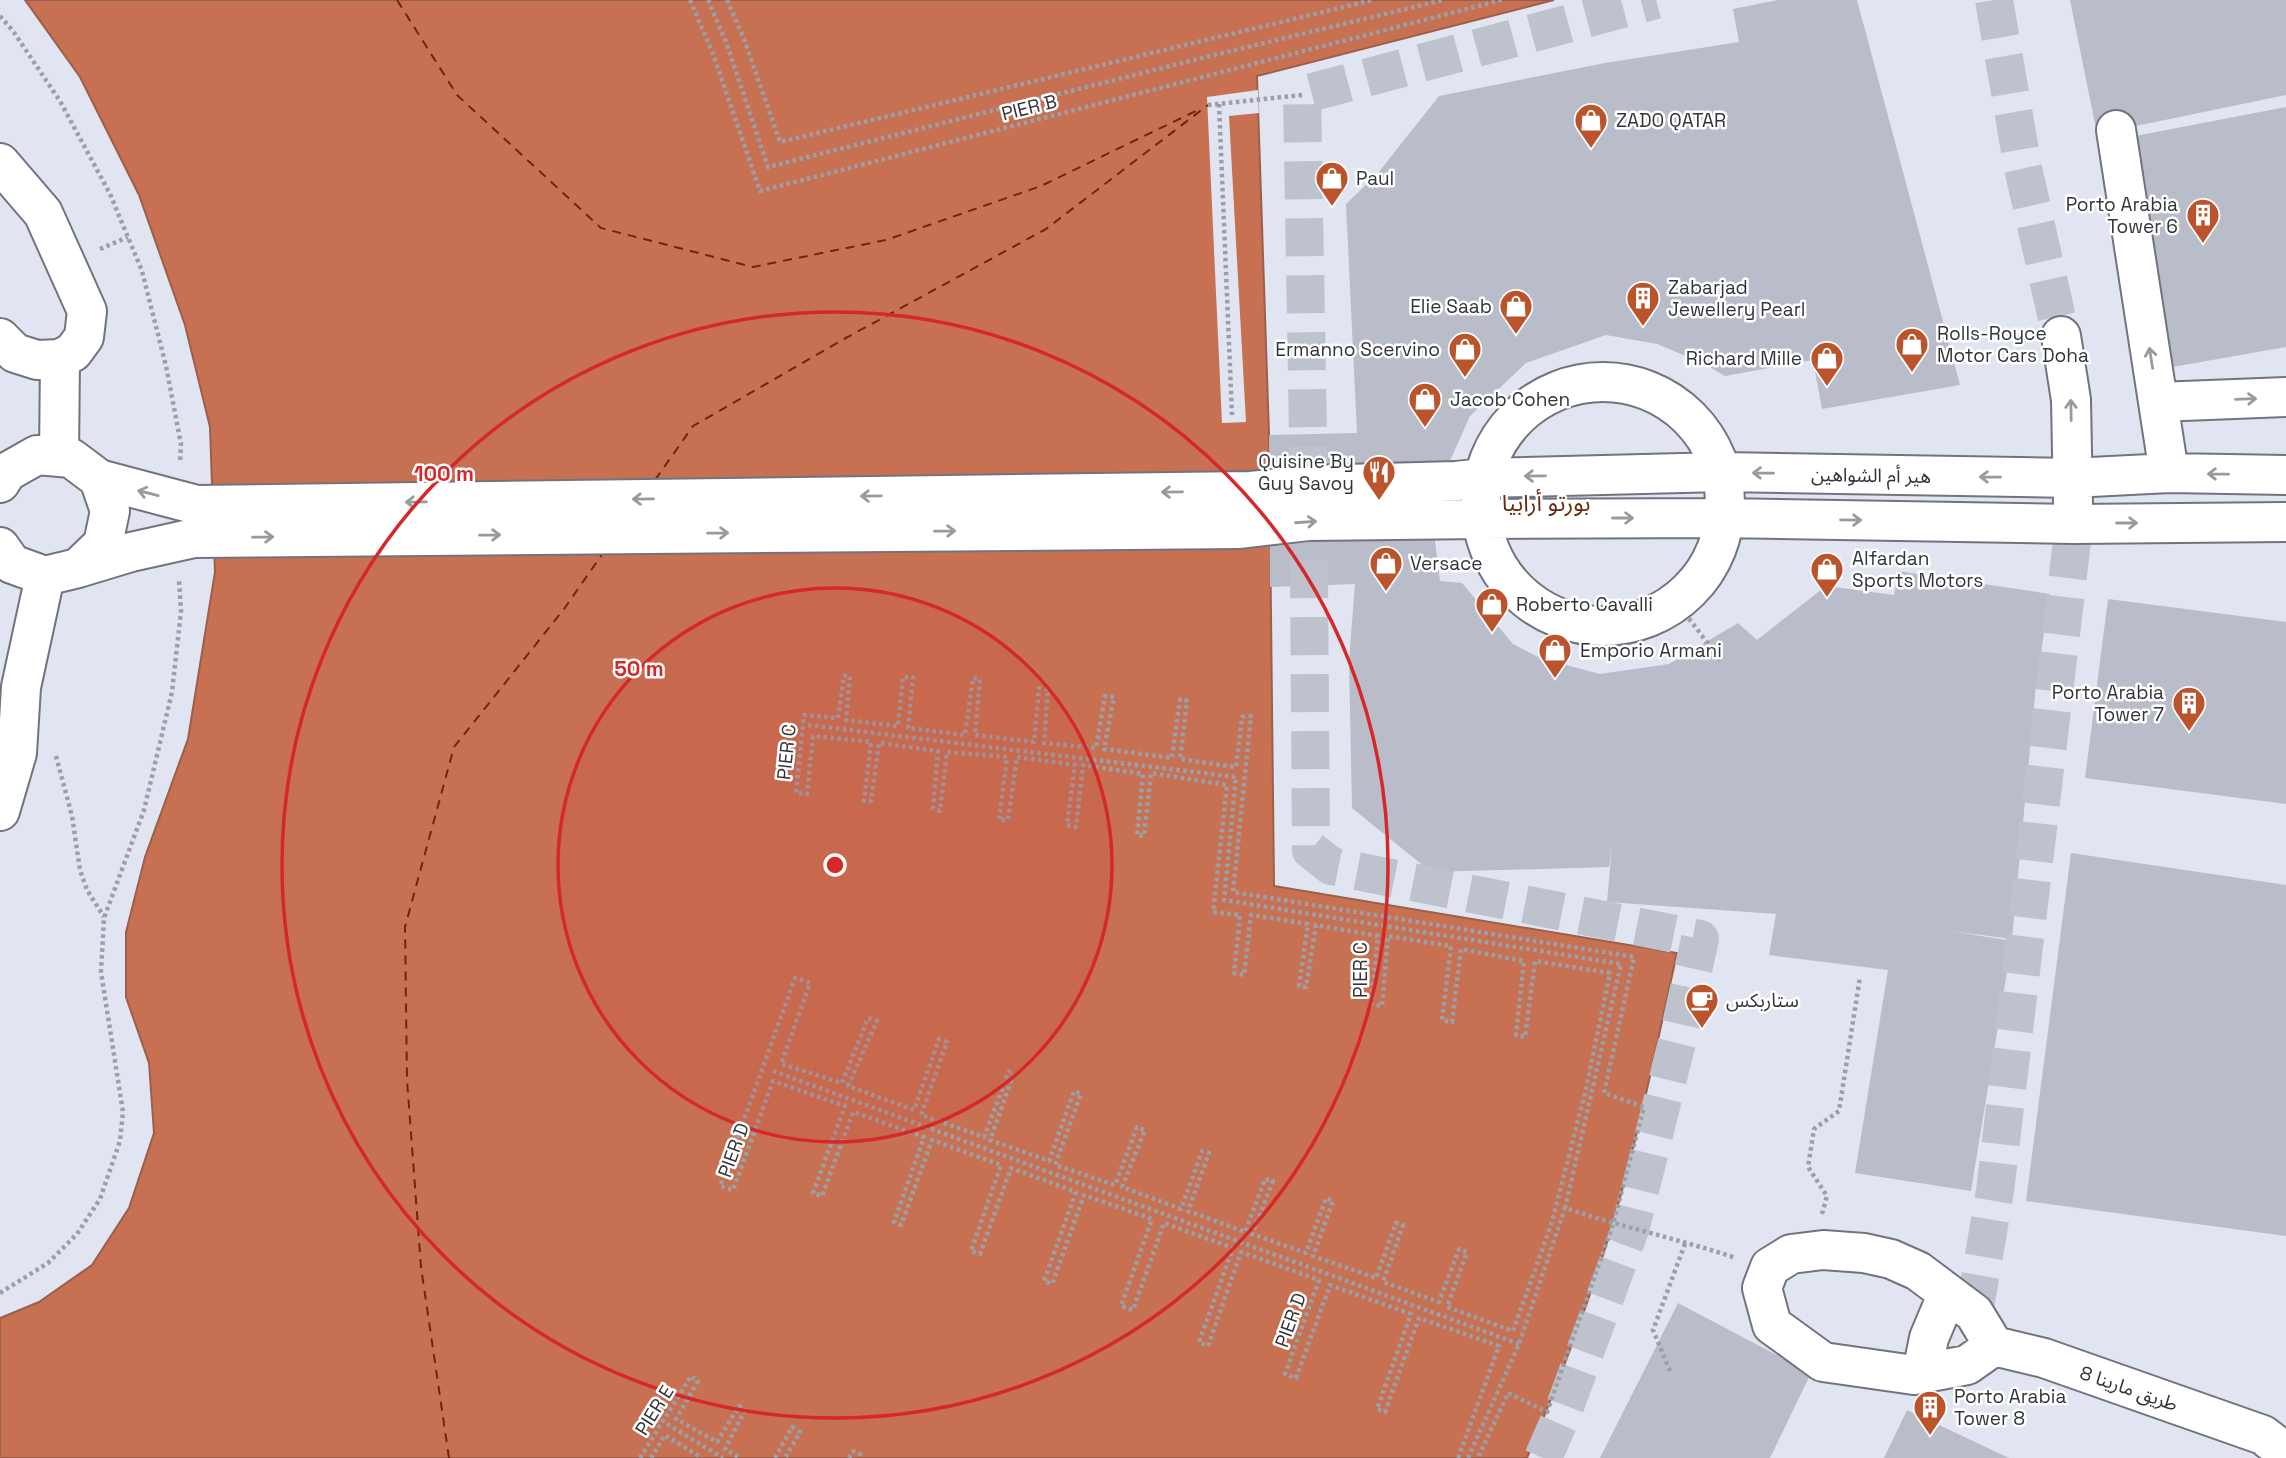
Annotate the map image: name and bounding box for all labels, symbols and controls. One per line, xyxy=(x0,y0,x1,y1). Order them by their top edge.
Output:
street label: PIER B xyxy=(999,89,1059,126)
shop icon: ZADO QATAR xyxy=(1572,101,1610,150)
place label: ZADO QATAR xyxy=(1616,108,1726,133)
shop icon: Paul xyxy=(1313,159,1351,208)
place label: Paul xyxy=(1356,166,1394,191)
place label: Porto Arabia Tower 6 xyxy=(2066,192,2178,239)
building icon: Porto Arabia Tower 6 xyxy=(2184,196,2222,245)
place label: Zabarjad Jewellery Pearl xyxy=(1668,275,1805,322)
building icon: Zabarjad Jewellery Pearl xyxy=(1624,279,1662,328)
shop icon: Elie Saab xyxy=(1497,287,1535,336)
place label: Elie Saab xyxy=(1410,294,1492,319)
place label: Rolls-Royce Motor Cars Doha xyxy=(1937,321,2089,368)
shop icon: Rolls-Royce Motor Cars Doha xyxy=(1893,325,1931,374)
shop icon: Ermanno Scervino xyxy=(1446,330,1484,379)
place label: Ermanno Scervino xyxy=(1275,337,1440,362)
shop icon: Richard Mille xyxy=(1808,339,1846,388)
place label: Richard Mille xyxy=(1686,346,1802,371)
one-way arrow xyxy=(2144,347,2157,369)
shop icon: Jacob Cohen xyxy=(1406,380,1444,429)
place label: Jacob Cohen xyxy=(1450,387,1570,412)
one-way arrow xyxy=(2235,392,2258,405)
one-way arrow xyxy=(2064,399,2078,422)
place label: Quisine By Guy Savoy xyxy=(1258,449,1354,496)
restaurant icon: Quisine By Guy Savoy xyxy=(1360,453,1398,502)
text: 100 m xyxy=(414,460,474,487)
street label: هير أم الشواهين xyxy=(1811,462,1931,491)
one-way arrow xyxy=(1752,466,1775,480)
one-way arrow xyxy=(2207,467,2230,481)
one-way arrow xyxy=(1524,470,1547,483)
one-way arrow xyxy=(1979,470,2002,484)
one-way arrow xyxy=(137,485,159,498)
one-way arrow xyxy=(1161,485,1184,499)
district label: بورتو أرابيا xyxy=(1502,488,1590,518)
one-way arrow xyxy=(860,489,883,503)
one-way arrow xyxy=(632,492,655,506)
one-way arrow xyxy=(405,495,428,509)
one-way arrow xyxy=(1611,511,1634,525)
one-way arrow xyxy=(1839,513,1862,527)
one-way arrow xyxy=(1295,515,1317,528)
one-way arrow xyxy=(2115,516,2138,530)
one-way arrow xyxy=(933,524,956,538)
one-way arrow xyxy=(706,526,729,540)
one-way arrow xyxy=(478,529,501,542)
one-way arrow xyxy=(251,531,274,544)
shop icon: Versace xyxy=(1367,544,1405,593)
place label: Alfardan Sports Motors xyxy=(1852,546,1983,593)
shop icon: Alfardan Sports Motors xyxy=(1808,550,1846,599)
place label: Versace xyxy=(1410,551,1483,576)
shop icon: Roberto Cavalli xyxy=(1473,585,1511,634)
place label: Roberto Cavalli xyxy=(1516,592,1653,617)
shop icon: Emporio Armani xyxy=(1536,631,1574,680)
place label: Emporio Armani xyxy=(1580,638,1722,663)
text: 50 m xyxy=(614,655,664,682)
place label: Porto Arabia Tower 7 xyxy=(2052,680,2164,727)
building icon: Porto Arabia Tower 7 xyxy=(2170,684,2208,733)
street label: PIER C xyxy=(771,723,802,781)
centre of rings xyxy=(823,853,847,877)
street label: PIER C xyxy=(1348,942,1373,998)
cafe icon: ستاربكس xyxy=(1683,981,1721,1030)
place label: ستاربكس xyxy=(1726,988,1799,1013)
street label: PIER D xyxy=(712,1119,755,1181)
street label: PIER D xyxy=(1269,1289,1312,1351)
street label: طريق مارينا 8 xyxy=(2076,1360,2181,1417)
street label: PIER E xyxy=(629,1381,679,1440)
place label: Porto Arabia Tower 8 xyxy=(1954,1384,2066,1431)
building icon: Porto Arabia Tower 8 xyxy=(1911,1388,1949,1437)

